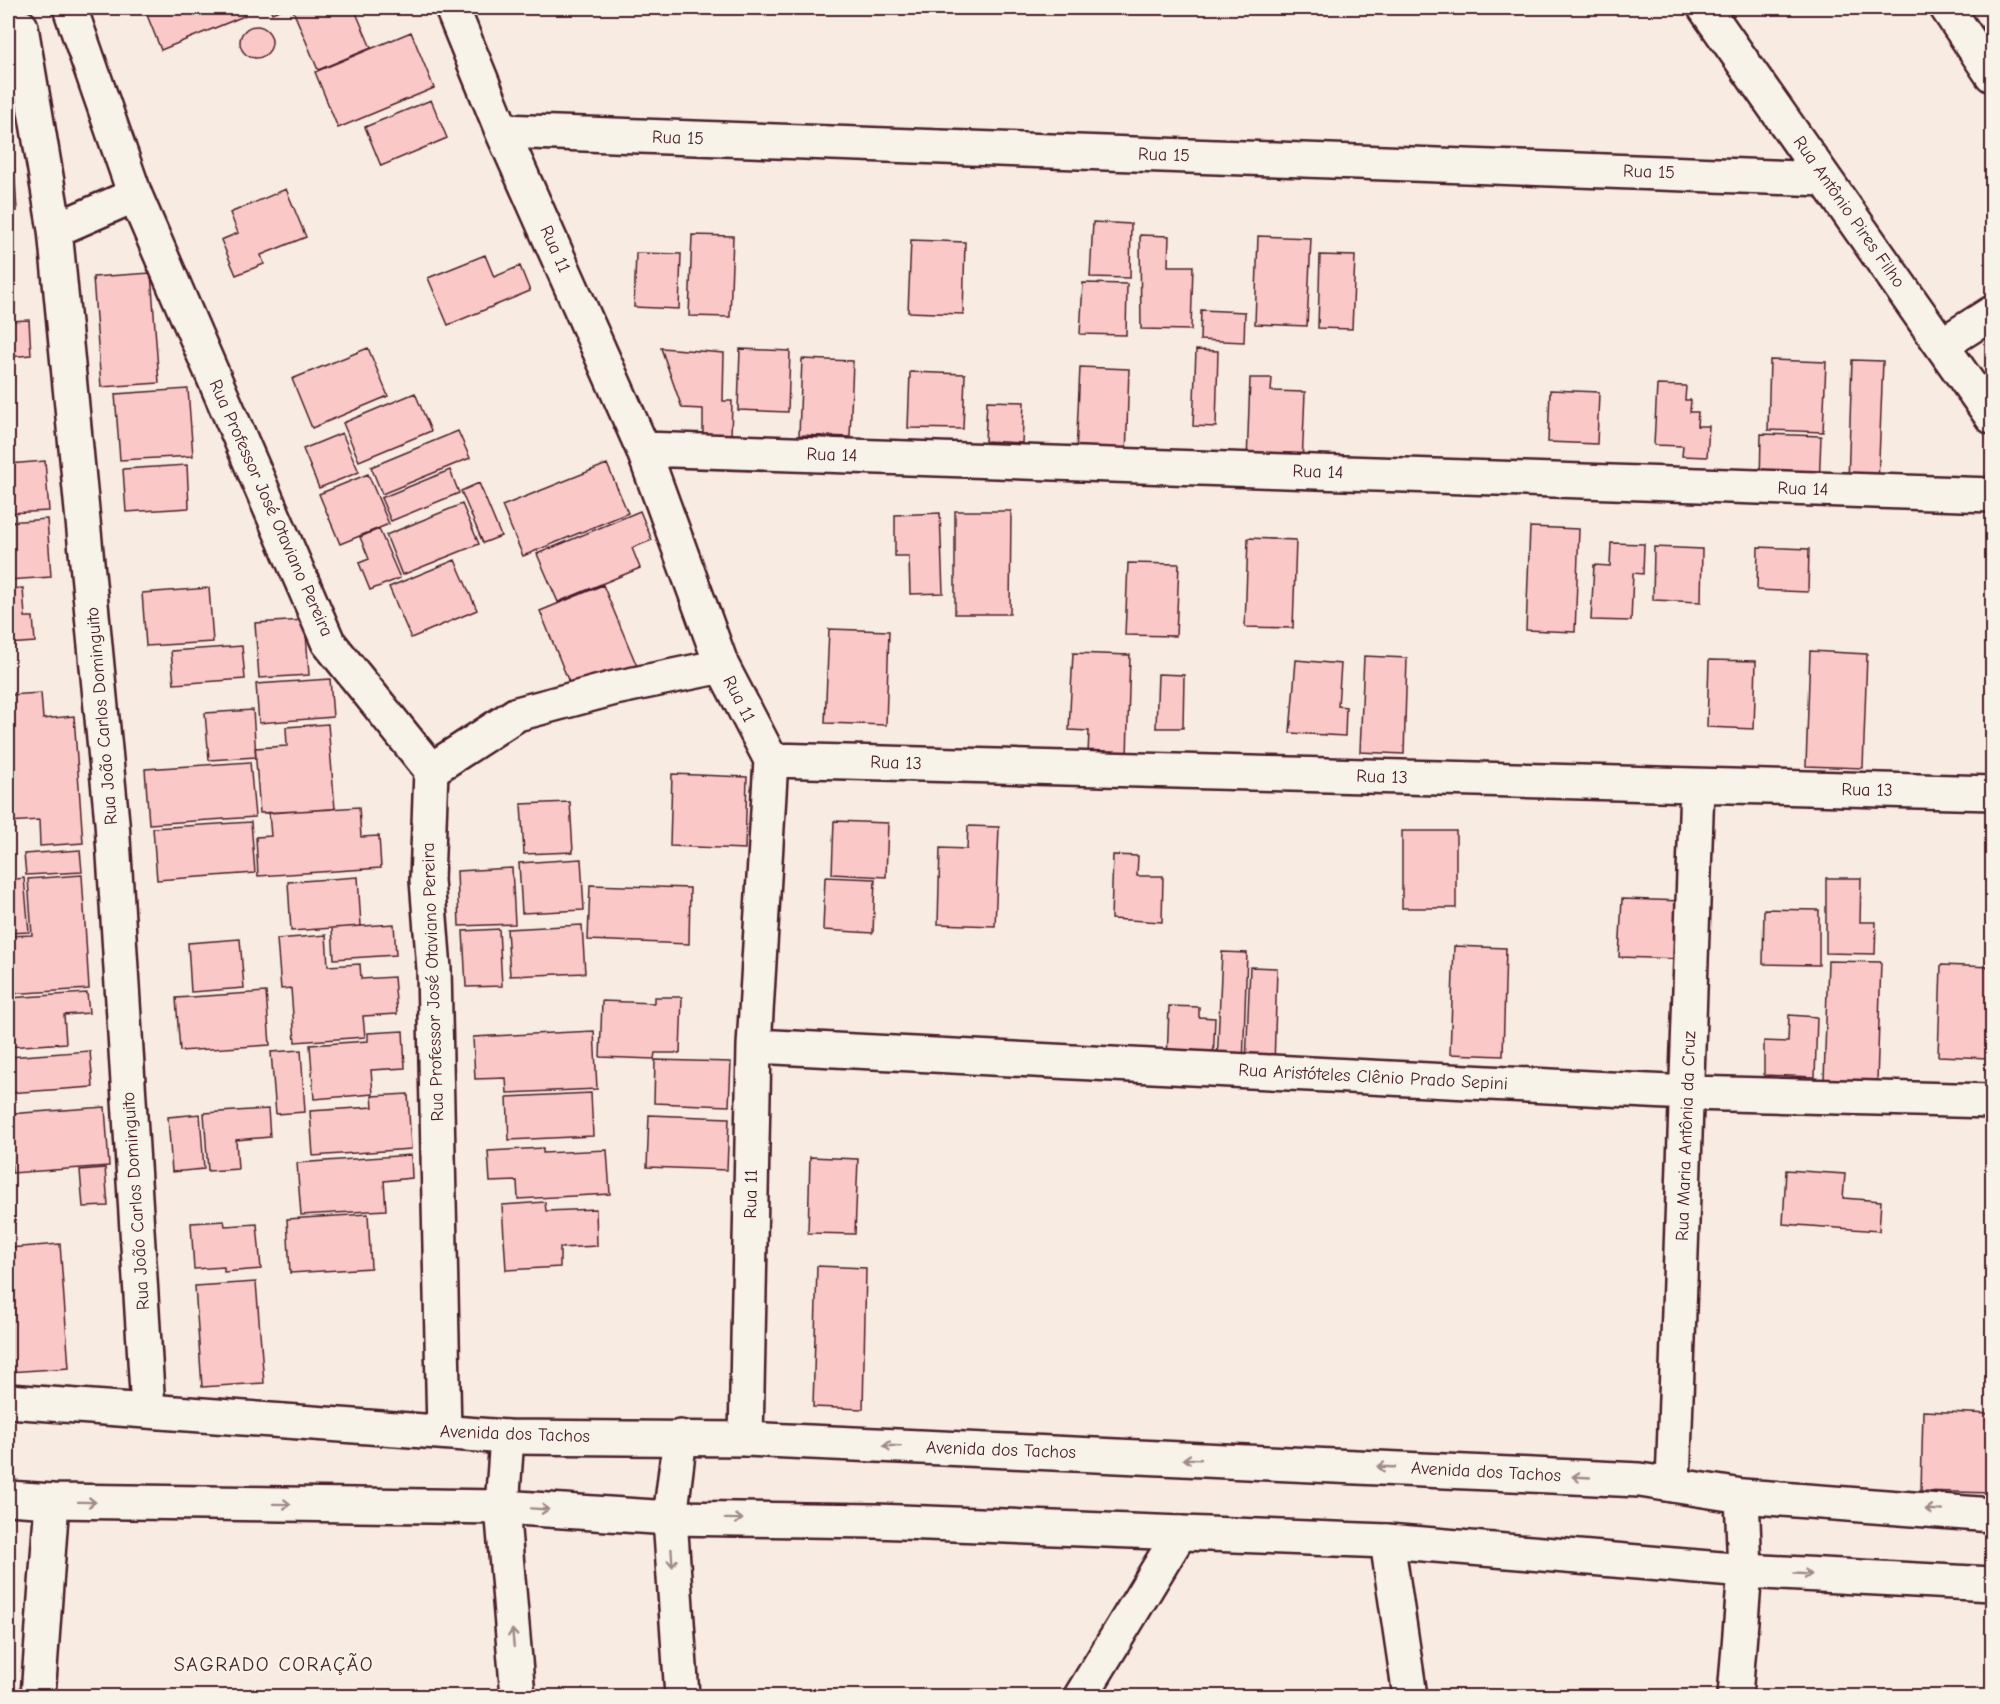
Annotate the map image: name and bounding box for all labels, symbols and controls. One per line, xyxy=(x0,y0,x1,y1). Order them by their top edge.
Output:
street label: Rua 15 xyxy=(652,127,704,149)
street label: Rua Antônio Pires Filho xyxy=(1789,132,1909,292)
street label: Rua 15 xyxy=(1138,144,1190,166)
street label: Rua 15 xyxy=(1623,161,1675,183)
street label: Rua 11 xyxy=(535,222,575,276)
street label: Rua Professor José Otaviano Pereira xyxy=(205,376,337,640)
street label: Rua 14 xyxy=(806,444,858,466)
street label: Rua 14 xyxy=(1292,461,1344,483)
street label: Rua 14 xyxy=(1777,478,1829,500)
street label: Rua João Carlos Dominguito xyxy=(82,606,122,826)
street label: Rua 11 xyxy=(718,672,760,726)
street label: Rua 13 xyxy=(870,752,922,774)
street label: Rua 13 xyxy=(1356,766,1408,788)
street label: Rua 13 xyxy=(1841,779,1893,801)
street label: Rua Professor José Otaviano Pereira xyxy=(418,842,448,1122)
street label: Rua Maria Antônia da Cruz xyxy=(1672,1030,1700,1241)
street label: Rua Aristóteles Clênio Prado Sepini xyxy=(1238,1059,1508,1095)
street label: Rua João Carlos Dominguito xyxy=(118,1091,154,1311)
street label: Rua 11 xyxy=(740,1169,762,1219)
street label: Avenida dos Tachos xyxy=(440,1421,590,1447)
street label: Avenida dos Tachos xyxy=(926,1437,1076,1463)
one-way arrow xyxy=(882,1440,902,1451)
one-way arrow xyxy=(1182,1453,1202,1464)
street label: Avenida dos Tachos xyxy=(1410,1458,1562,1486)
one-way arrow xyxy=(1377,1462,1397,1473)
one-way arrow xyxy=(1572,1471,1592,1482)
one-way arrow xyxy=(76,1496,96,1508)
one-way arrow xyxy=(271,1498,291,1510)
one-way arrow xyxy=(529,1504,549,1515)
one-way arrow xyxy=(1925,1504,1945,1515)
one-way arrow xyxy=(724,1513,744,1525)
one-way arrow xyxy=(667,1548,678,1568)
one-way arrow xyxy=(1793,1568,1813,1579)
one-way arrow xyxy=(507,1629,518,1649)
district label: SAGRADO CORAÇÃO xyxy=(174,1653,374,1676)

